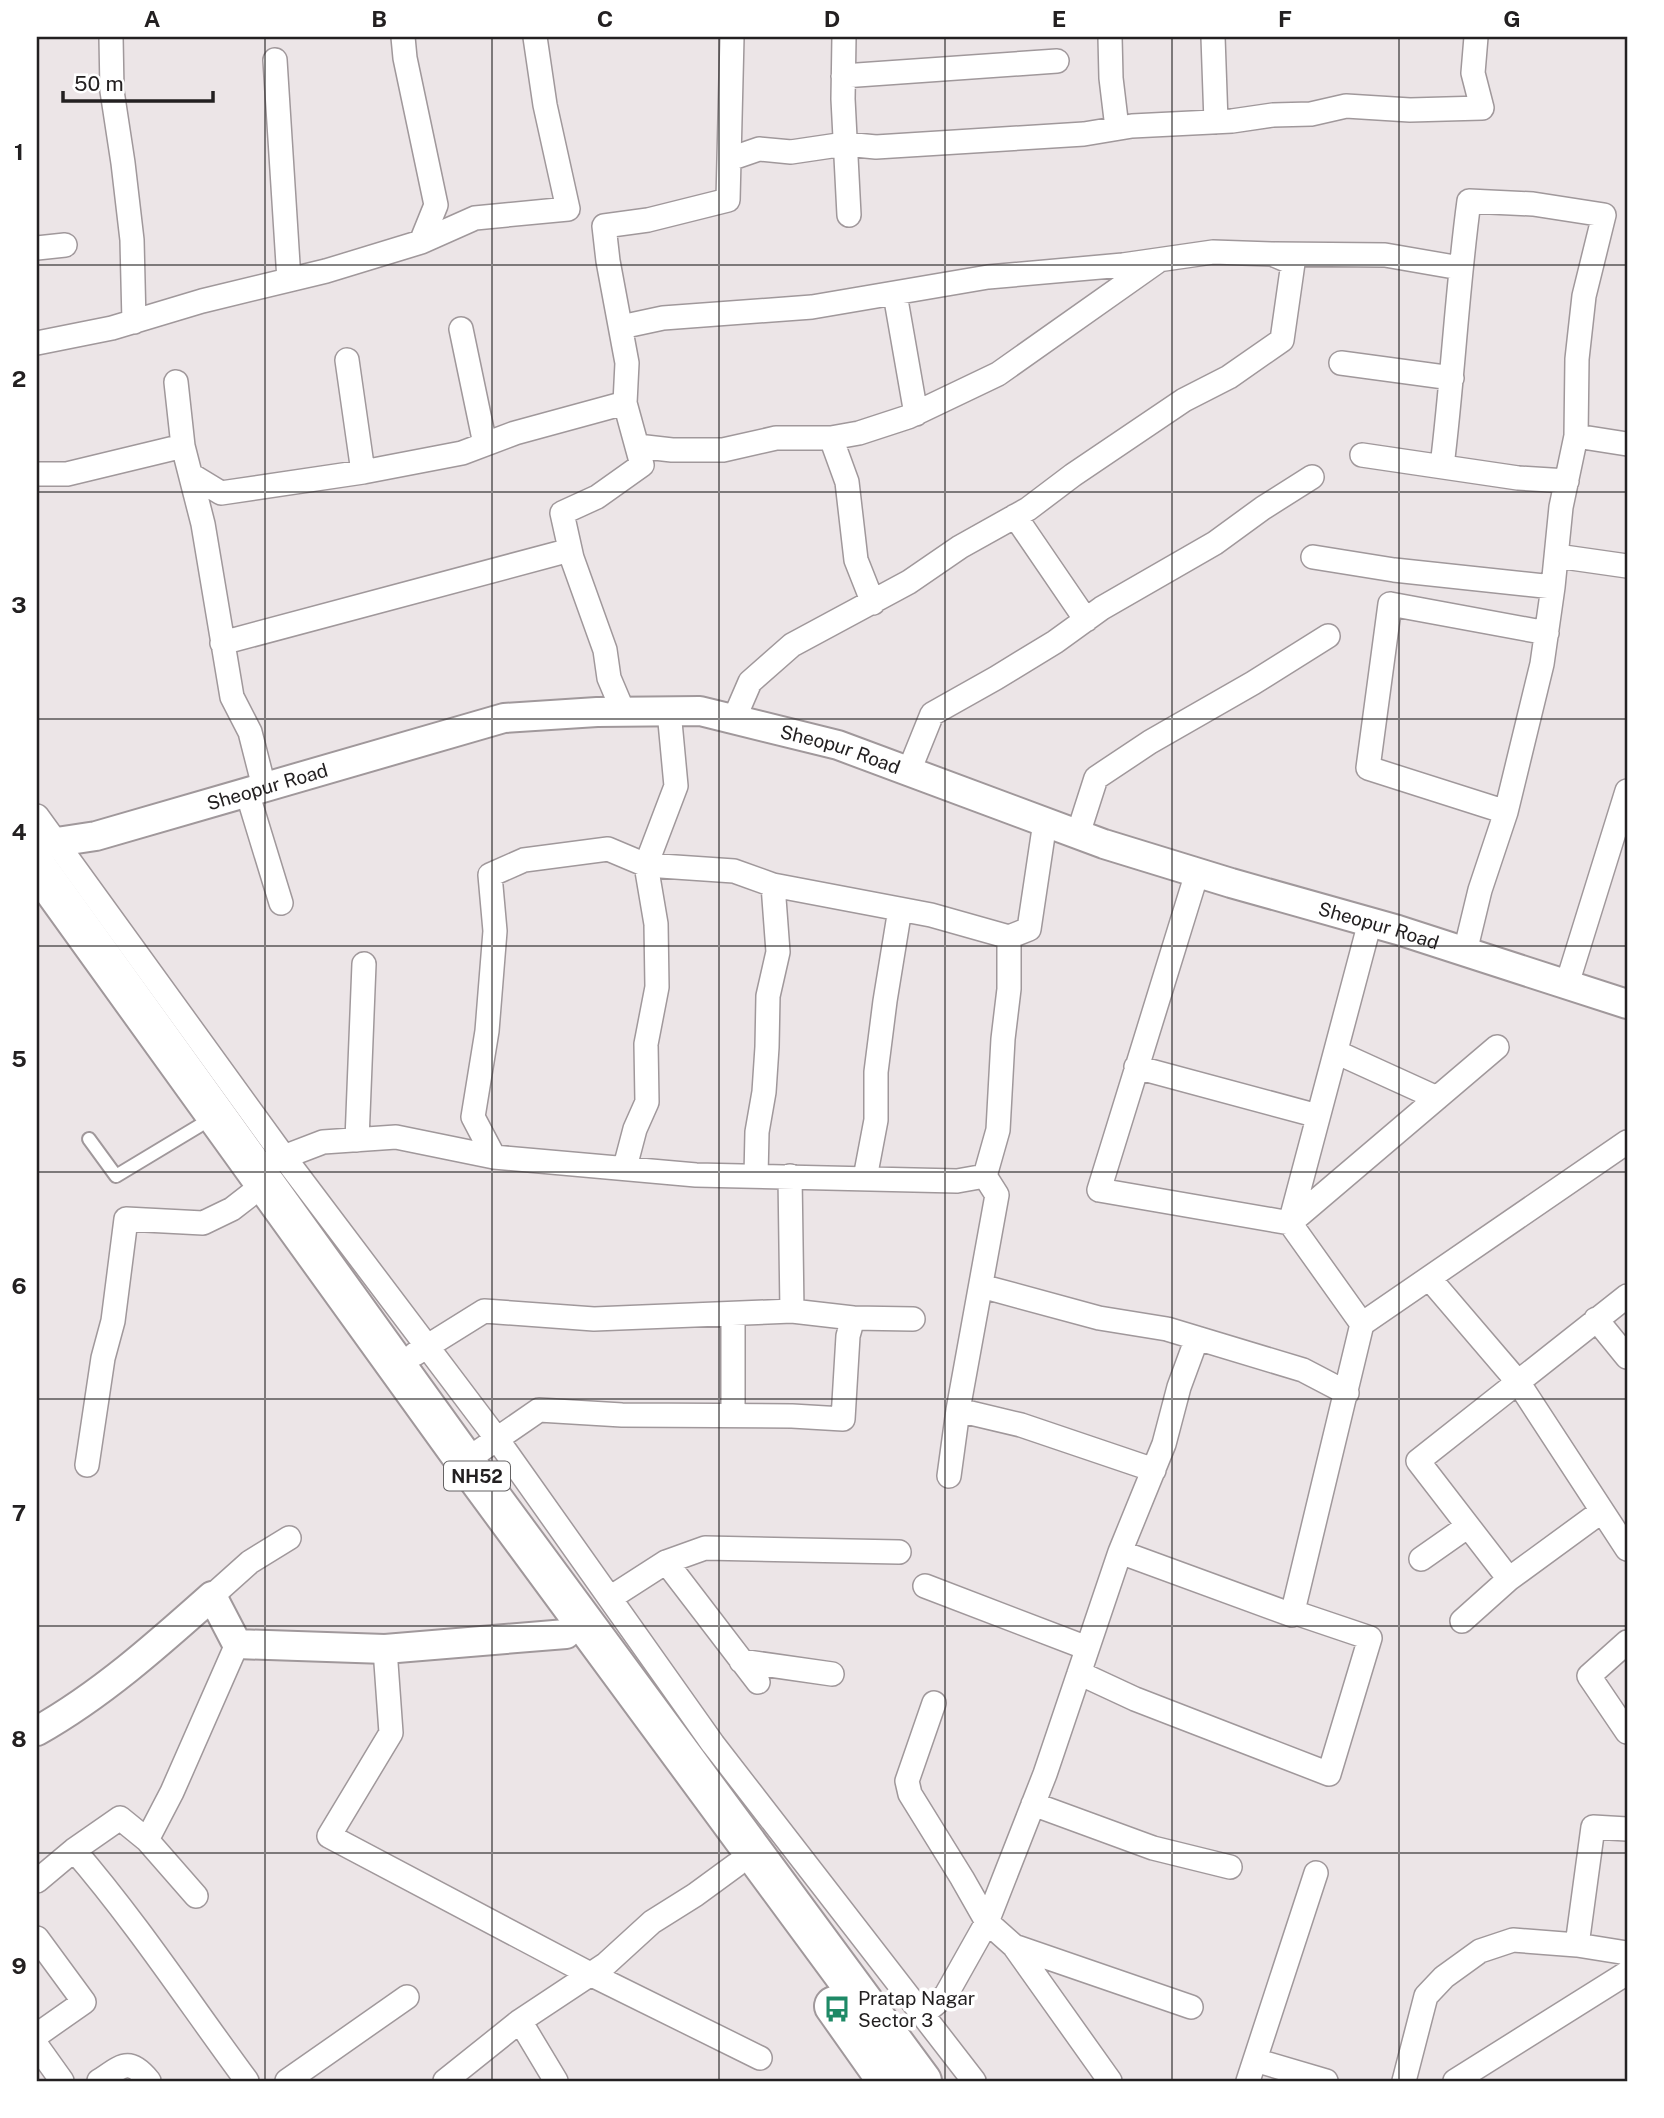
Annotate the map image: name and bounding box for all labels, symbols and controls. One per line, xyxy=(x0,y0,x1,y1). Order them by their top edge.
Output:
text: A xyxy=(144,5,161,32)
text: B xyxy=(371,5,387,32)
text: C xyxy=(597,5,613,32)
text: D xyxy=(824,5,840,32)
text: E xyxy=(1052,5,1066,32)
text: F xyxy=(1278,5,1292,32)
text: G xyxy=(1503,5,1521,32)
scale bar xyxy=(63,60,214,104)
text: 50 m xyxy=(74,71,124,96)
text: 1 xyxy=(14,138,24,165)
text: 2 xyxy=(12,365,26,392)
text: 3 xyxy=(11,591,27,618)
street label: Sheopur Road xyxy=(778,720,903,778)
street label: Sheopur Road xyxy=(204,759,330,814)
text: 4 xyxy=(11,818,27,845)
street label: Sheopur Road xyxy=(1316,897,1442,954)
text: 5 xyxy=(11,1045,27,1072)
text: 6 xyxy=(11,1272,27,1299)
road number: NH52 xyxy=(444,1462,510,1490)
text: 7 xyxy=(12,1499,26,1526)
text: 8 xyxy=(11,1725,27,1752)
text: 9 xyxy=(11,1952,27,1979)
place label: Pratap Nagar Sector 3 xyxy=(858,1987,975,2031)
bus stop icon: Pratap Nagar Sector 3 xyxy=(822,1994,852,2024)

